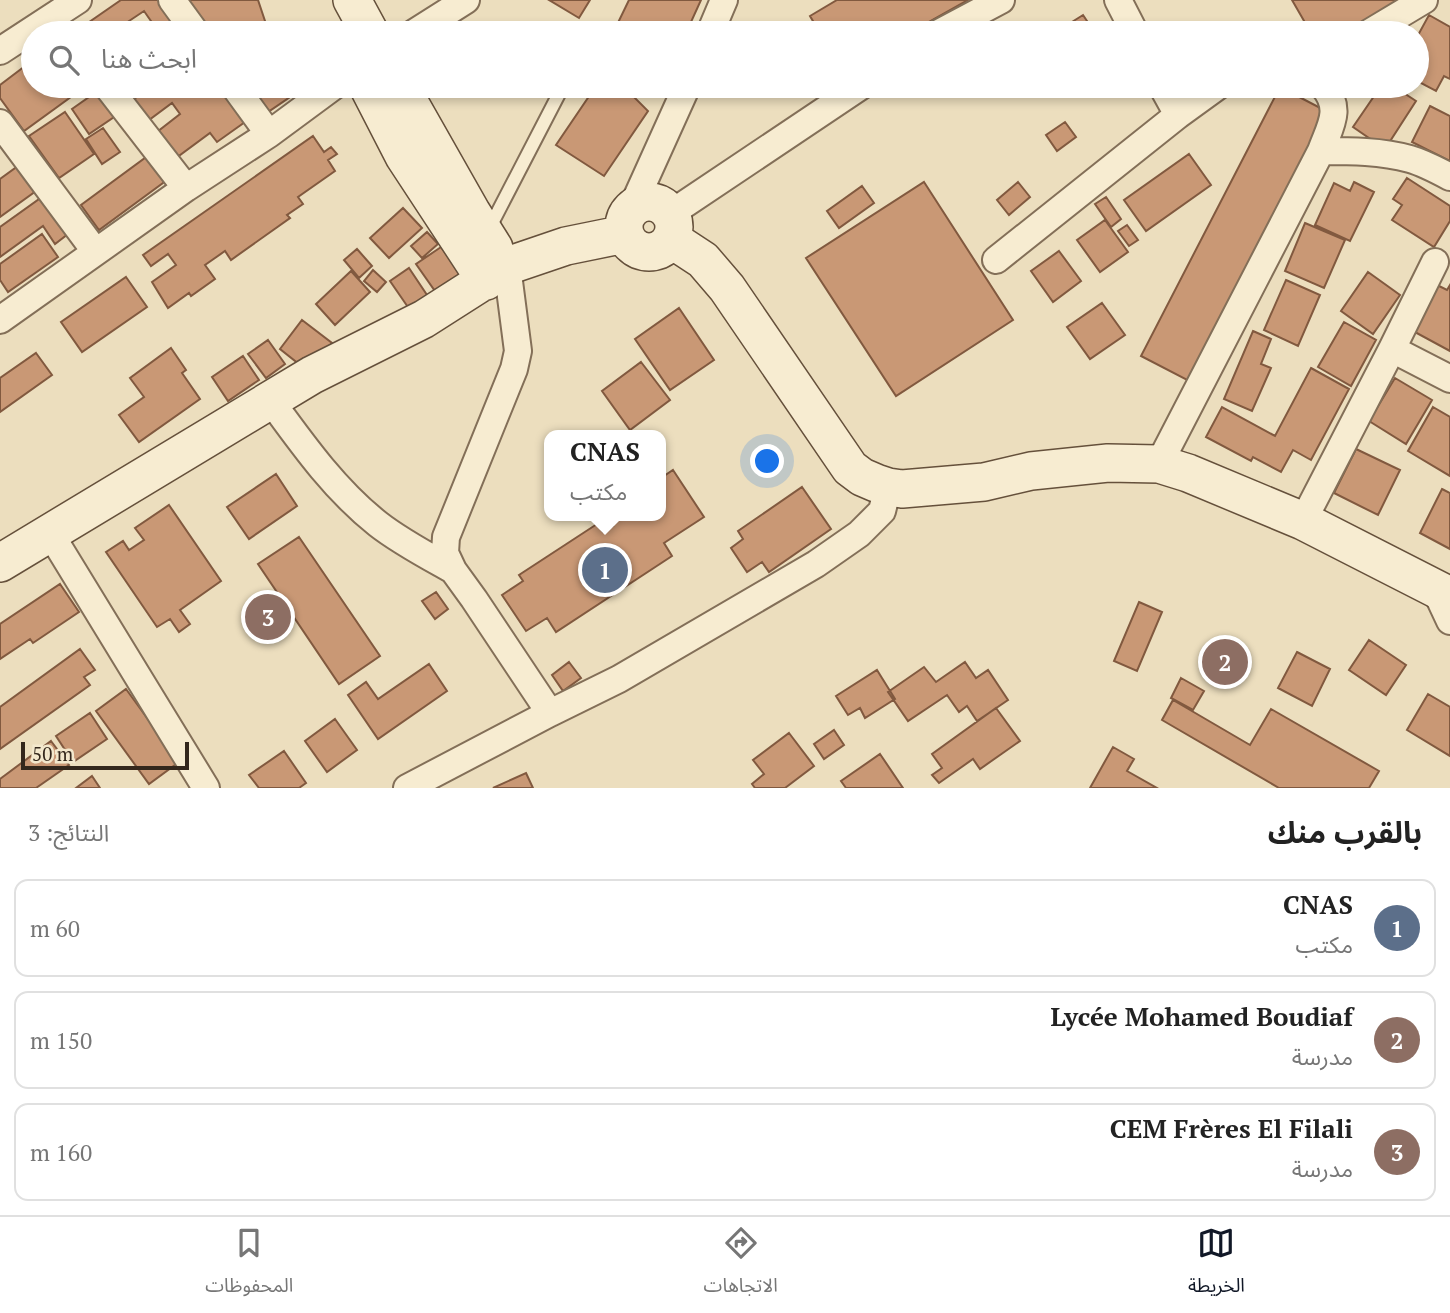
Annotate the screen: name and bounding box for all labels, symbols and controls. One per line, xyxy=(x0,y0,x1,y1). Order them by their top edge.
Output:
search box xyxy=(21,21,1429,98)
icon: search xyxy=(45,41,83,79)
text: ابحث هنا xyxy=(101,41,197,75)
popup xyxy=(544,430,666,521)
text: CNAS xyxy=(570,434,640,468)
your location xyxy=(750,444,784,478)
text: مكتب xyxy=(570,476,627,507)
pin: 1 xyxy=(582,544,628,596)
pin: 3 xyxy=(245,591,291,643)
pin: 2 xyxy=(1202,636,1248,688)
scale bar xyxy=(21,739,189,771)
text: 50 m xyxy=(32,741,73,766)
text: بالقرب منك xyxy=(1268,812,1422,852)
text: النتائج: 3 xyxy=(28,817,109,848)
text: CNAS xyxy=(1283,887,1353,921)
text: 60 m xyxy=(30,913,80,944)
text: 1 xyxy=(1391,913,1404,944)
text: مكتب xyxy=(1296,929,1353,960)
text: Lycée Mohamed Boudiaf xyxy=(1050,999,1353,1033)
text: 150 m xyxy=(30,1025,92,1056)
text: 2 xyxy=(1391,1025,1404,1056)
text: مدرسة xyxy=(1292,1041,1353,1072)
text: CEM Frères El Filali xyxy=(1110,1111,1353,1145)
text: 160 m xyxy=(30,1137,92,1168)
text: 3 xyxy=(1391,1137,1404,1168)
text: مدرسة xyxy=(1292,1153,1353,1184)
tab: المحفوظات xyxy=(205,1224,293,1306)
tab: الاتجاهات xyxy=(704,1224,778,1306)
tab: الخريطة xyxy=(1188,1224,1245,1306)

